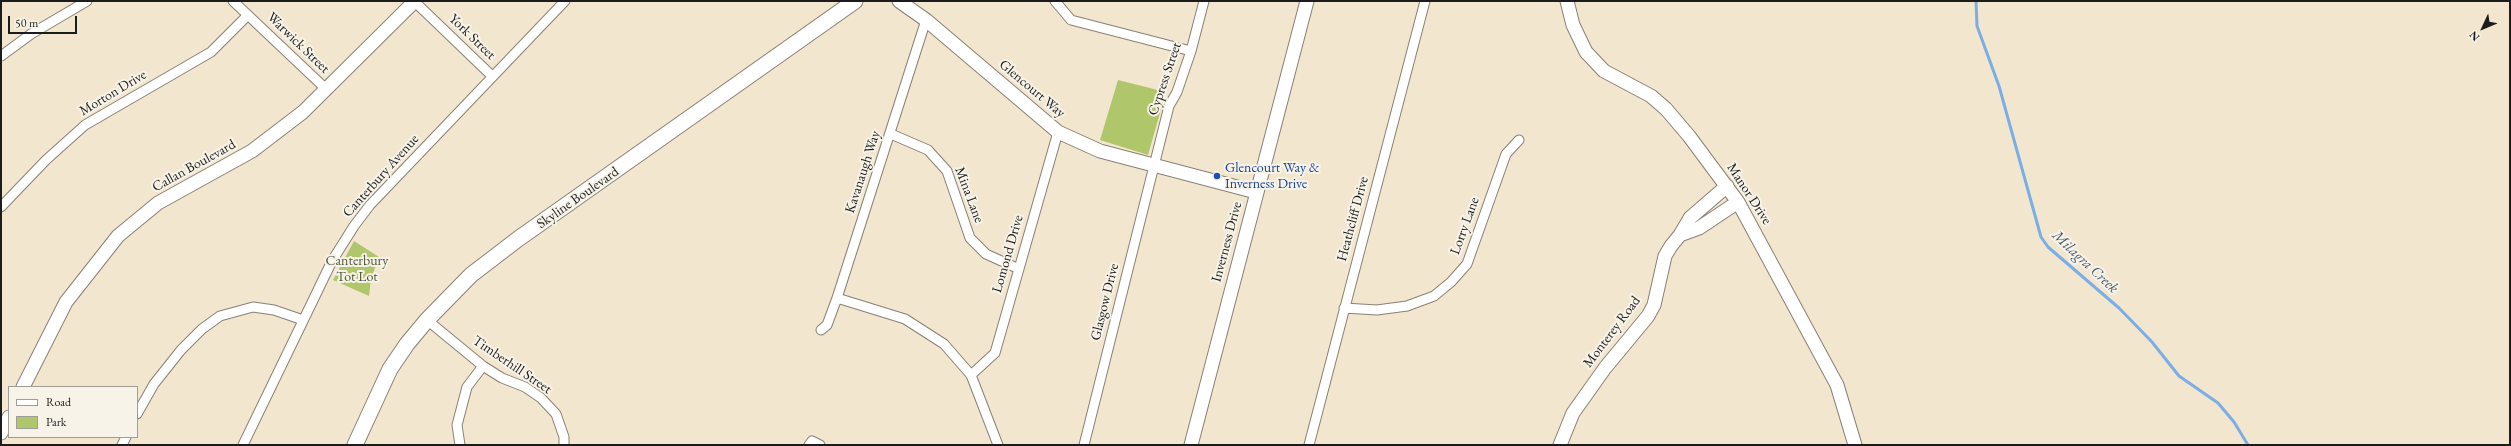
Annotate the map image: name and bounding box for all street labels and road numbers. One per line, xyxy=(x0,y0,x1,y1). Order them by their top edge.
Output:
street label: Warwick Street xyxy=(263,9,333,77)
street label: York Street xyxy=(445,11,499,63)
street label: Cypress Street xyxy=(1145,40,1185,118)
street label: Glencourt Way xyxy=(996,57,1068,121)
street label: Morton Drive xyxy=(76,66,150,120)
street label: Kavanaugh Way xyxy=(842,129,884,215)
street label: Canterbury Avenue xyxy=(339,131,423,221)
street label: Callan Boulevard xyxy=(149,136,239,196)
street label: Manor Drive xyxy=(1723,160,1775,228)
street label: Skyline Boulevard xyxy=(534,164,622,232)
street label: Mina Lane xyxy=(951,165,987,225)
street label: Heathcliff Drive xyxy=(1334,175,1372,263)
street label: Lorry Lane xyxy=(1447,195,1483,257)
street label: Inverness Drive xyxy=(1208,200,1246,284)
street label: Lomond Drive xyxy=(989,213,1027,295)
street label: Glasgow Drive xyxy=(1087,262,1123,342)
street label: Monterey Road xyxy=(1580,293,1644,371)
street label: Timberhill Street xyxy=(469,332,555,398)

